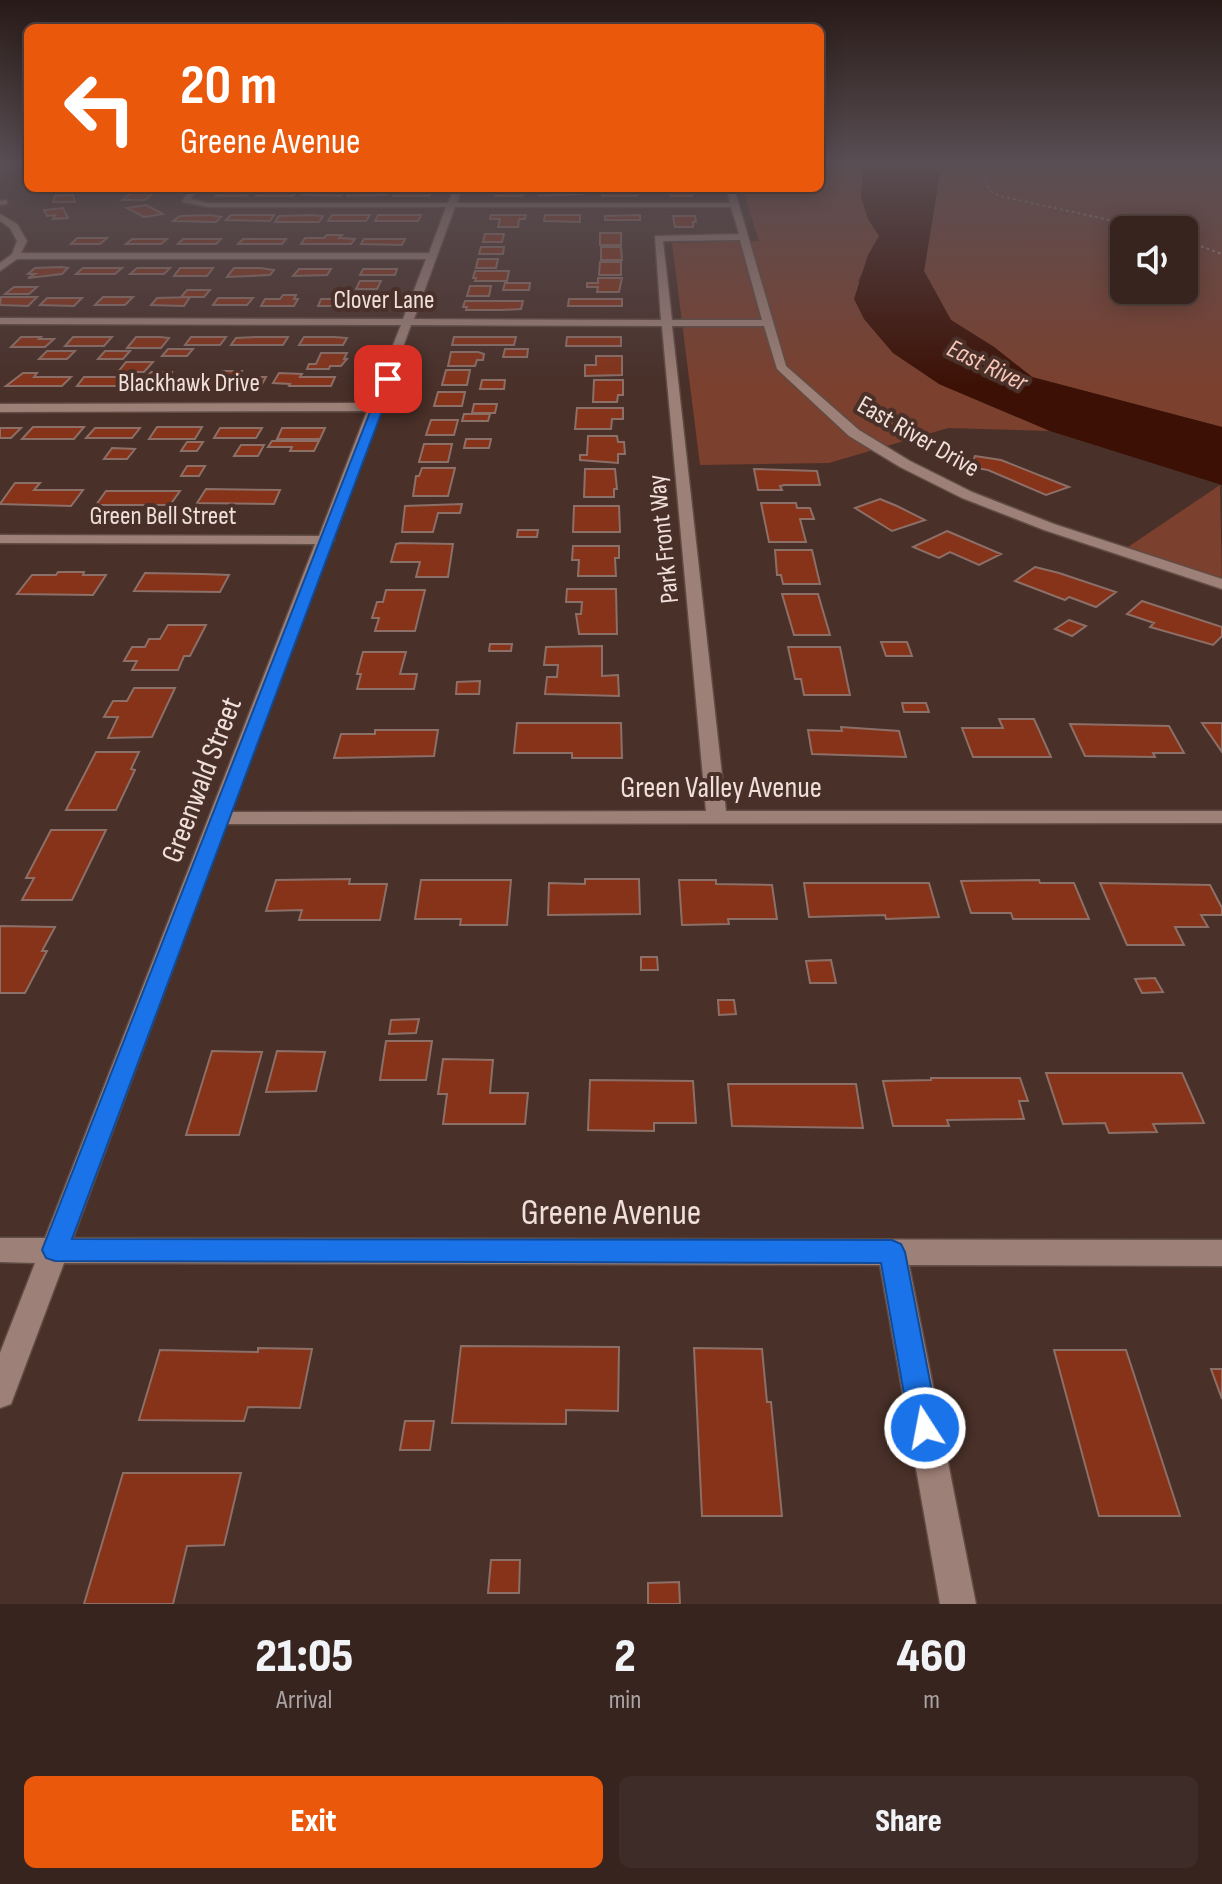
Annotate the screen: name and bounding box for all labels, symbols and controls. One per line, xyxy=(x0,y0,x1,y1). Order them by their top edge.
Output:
text: 20 m xyxy=(180,53,277,120)
icon: left xyxy=(48,56,152,160)
text: Greene Avenue xyxy=(180,121,360,164)
map controls xyxy=(1110,216,1198,304)
button: sound xyxy=(1110,216,1198,304)
street label: Clover Lane xyxy=(333,285,435,316)
water label: East River xyxy=(942,333,1034,399)
pin xyxy=(354,345,422,413)
icon: arrive xyxy=(366,357,410,401)
street label: Blackhawk Drive xyxy=(118,368,260,399)
street label: East River Drive xyxy=(851,390,985,484)
street label: Park Front Way xyxy=(642,473,686,605)
street label: Green Bell Street xyxy=(90,501,237,532)
street label: Greenwald Street xyxy=(154,692,250,868)
street label: Green Valley Avenue xyxy=(620,770,822,806)
street label: Greene Avenue xyxy=(521,1192,701,1235)
position arrow xyxy=(883,1386,967,1470)
text: 21:05 xyxy=(255,1628,353,1685)
text: 2 xyxy=(614,1628,636,1685)
text: 460 xyxy=(897,1628,967,1685)
text: Arrival xyxy=(276,1685,332,1716)
text: min xyxy=(609,1685,641,1716)
text: m xyxy=(923,1685,940,1716)
button: Exit xyxy=(24,1776,603,1868)
button: Share xyxy=(619,1776,1198,1868)

